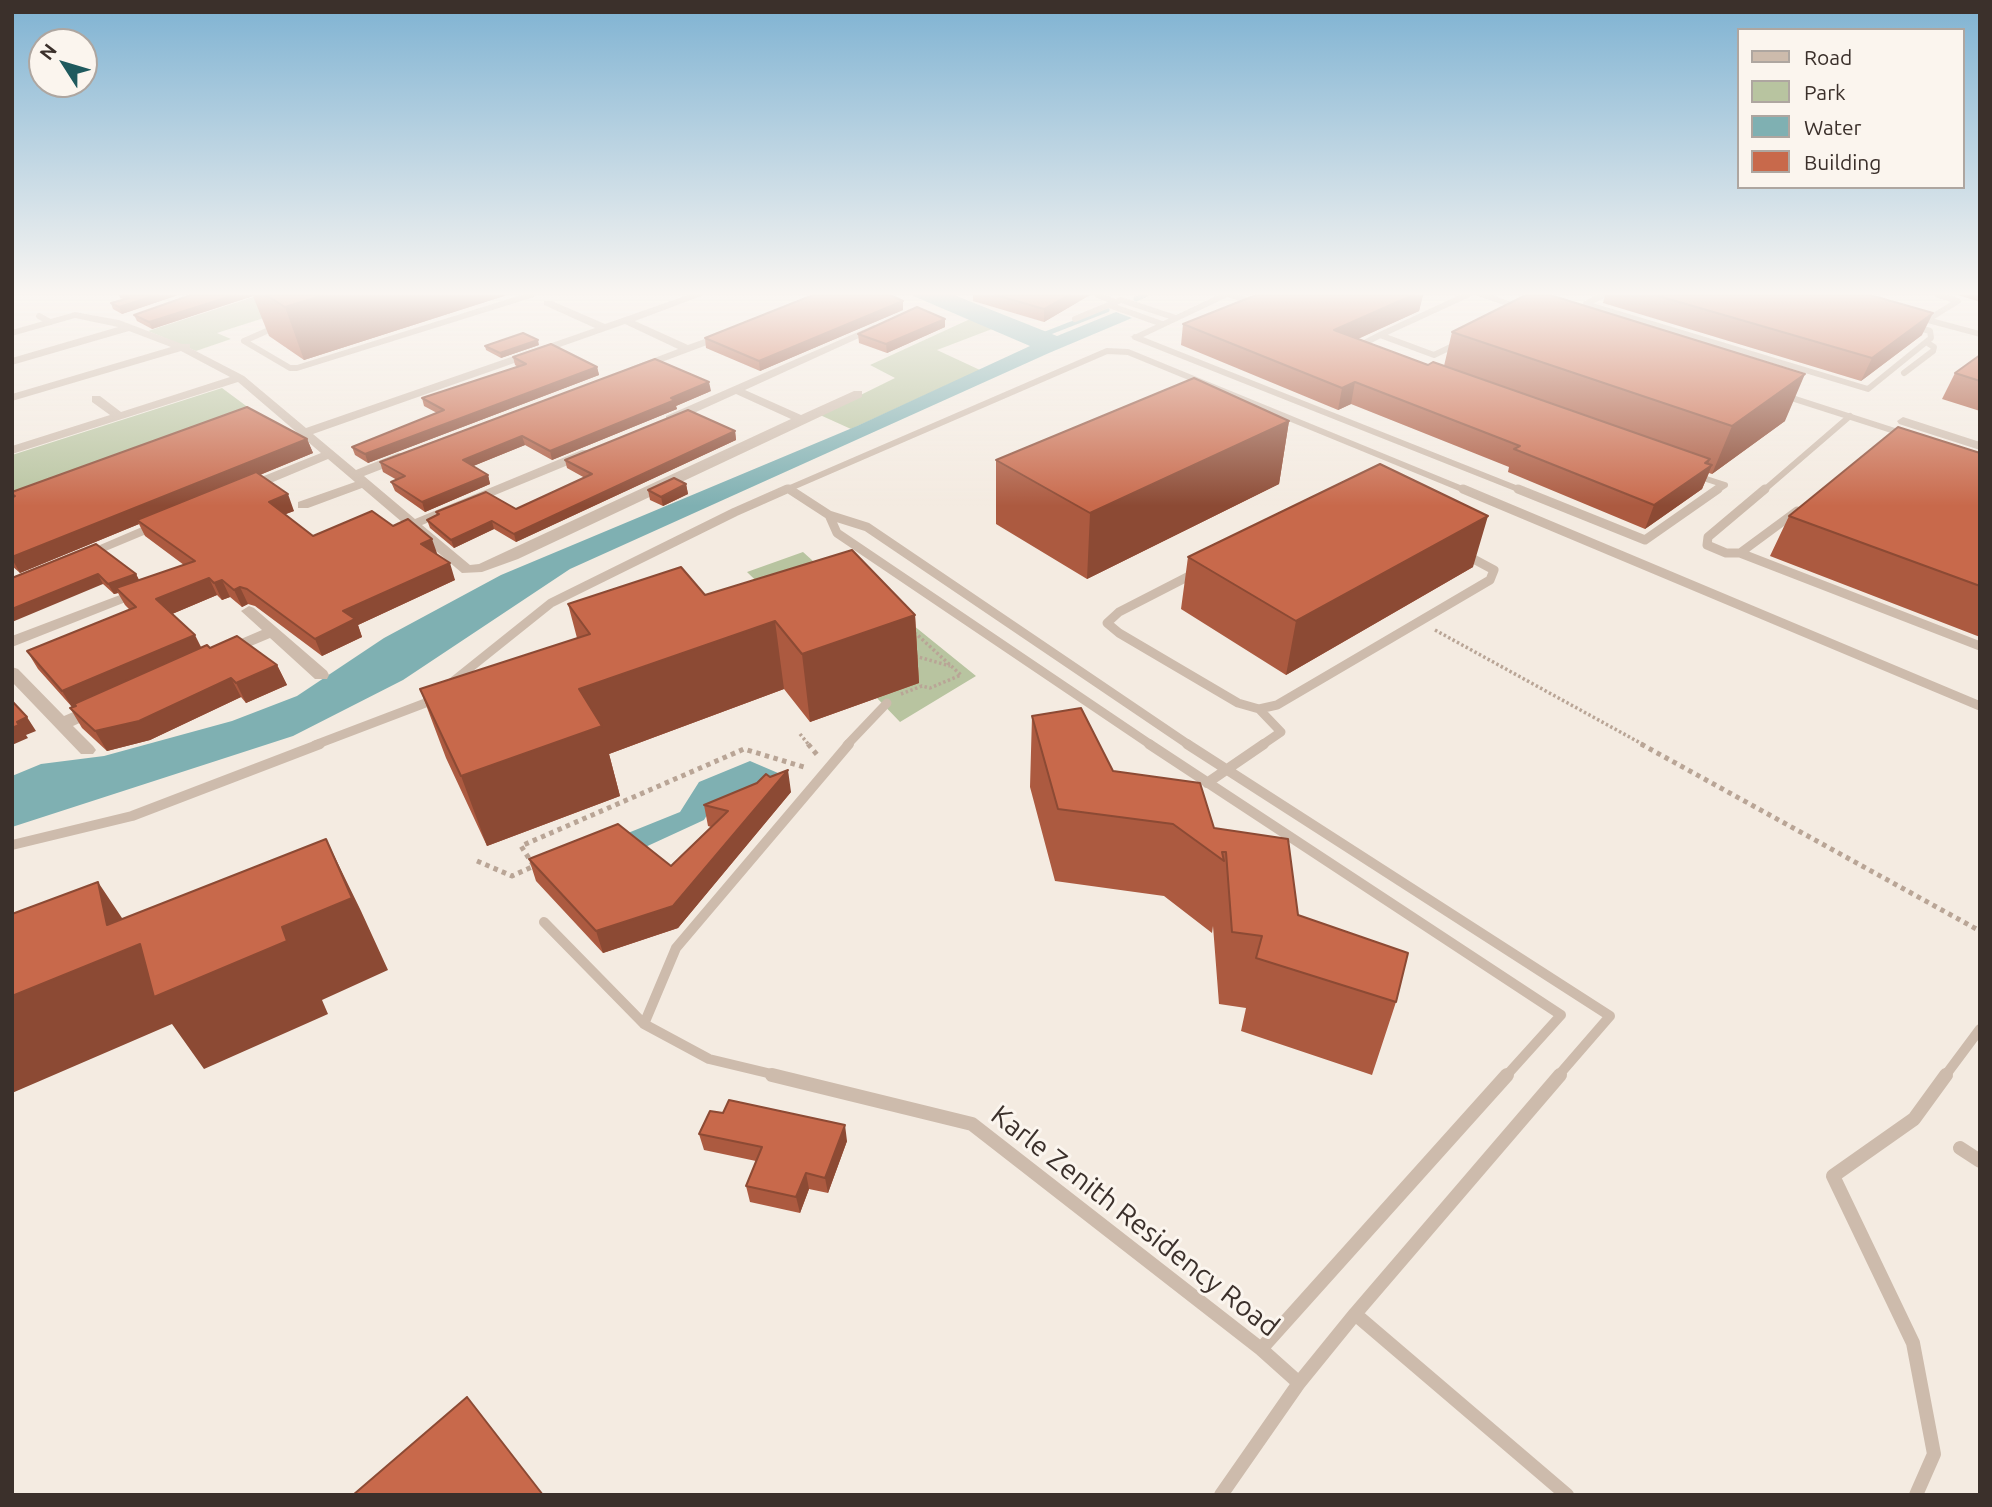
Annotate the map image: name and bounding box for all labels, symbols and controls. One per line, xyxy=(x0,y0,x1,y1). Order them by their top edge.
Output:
north arrow xyxy=(28,28,98,98)
legend xyxy=(1736,28,1964,189)
text: N xyxy=(35,39,61,64)
text: Road xyxy=(1804,45,1852,69)
text: Park xyxy=(1804,80,1846,104)
text: Water xyxy=(1804,115,1862,139)
text: Building xyxy=(1804,150,1881,174)
street label: Karle Zenith Residency Road xyxy=(984,1098,1286,1344)

